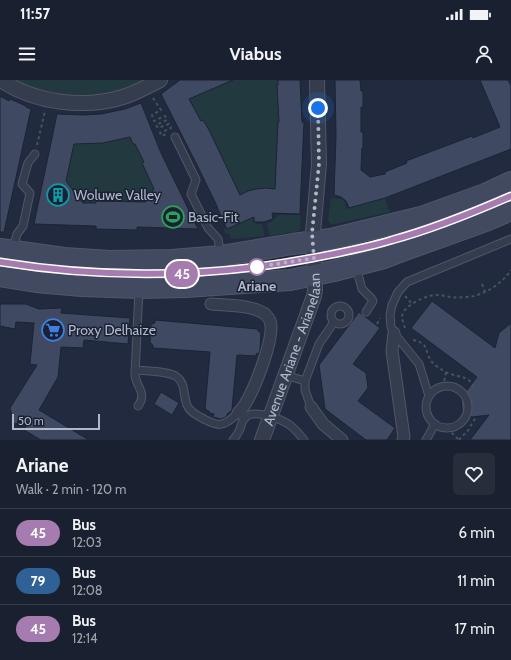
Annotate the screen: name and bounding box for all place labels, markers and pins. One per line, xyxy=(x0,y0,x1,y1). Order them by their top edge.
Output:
building icon: Woluwe Valley xyxy=(45,182,71,208)
place label: Woluwe Valley xyxy=(74,186,161,204)
sports icon: Basic-Fit xyxy=(160,204,186,230)
place label: Basic-Fit xyxy=(188,208,239,226)
marker: Ariane xyxy=(248,258,266,276)
place label: Ariane xyxy=(238,277,276,295)
supermarket icon: Proxy Delhaize xyxy=(40,317,66,343)
place label: Proxy Delhaize xyxy=(68,321,156,339)

